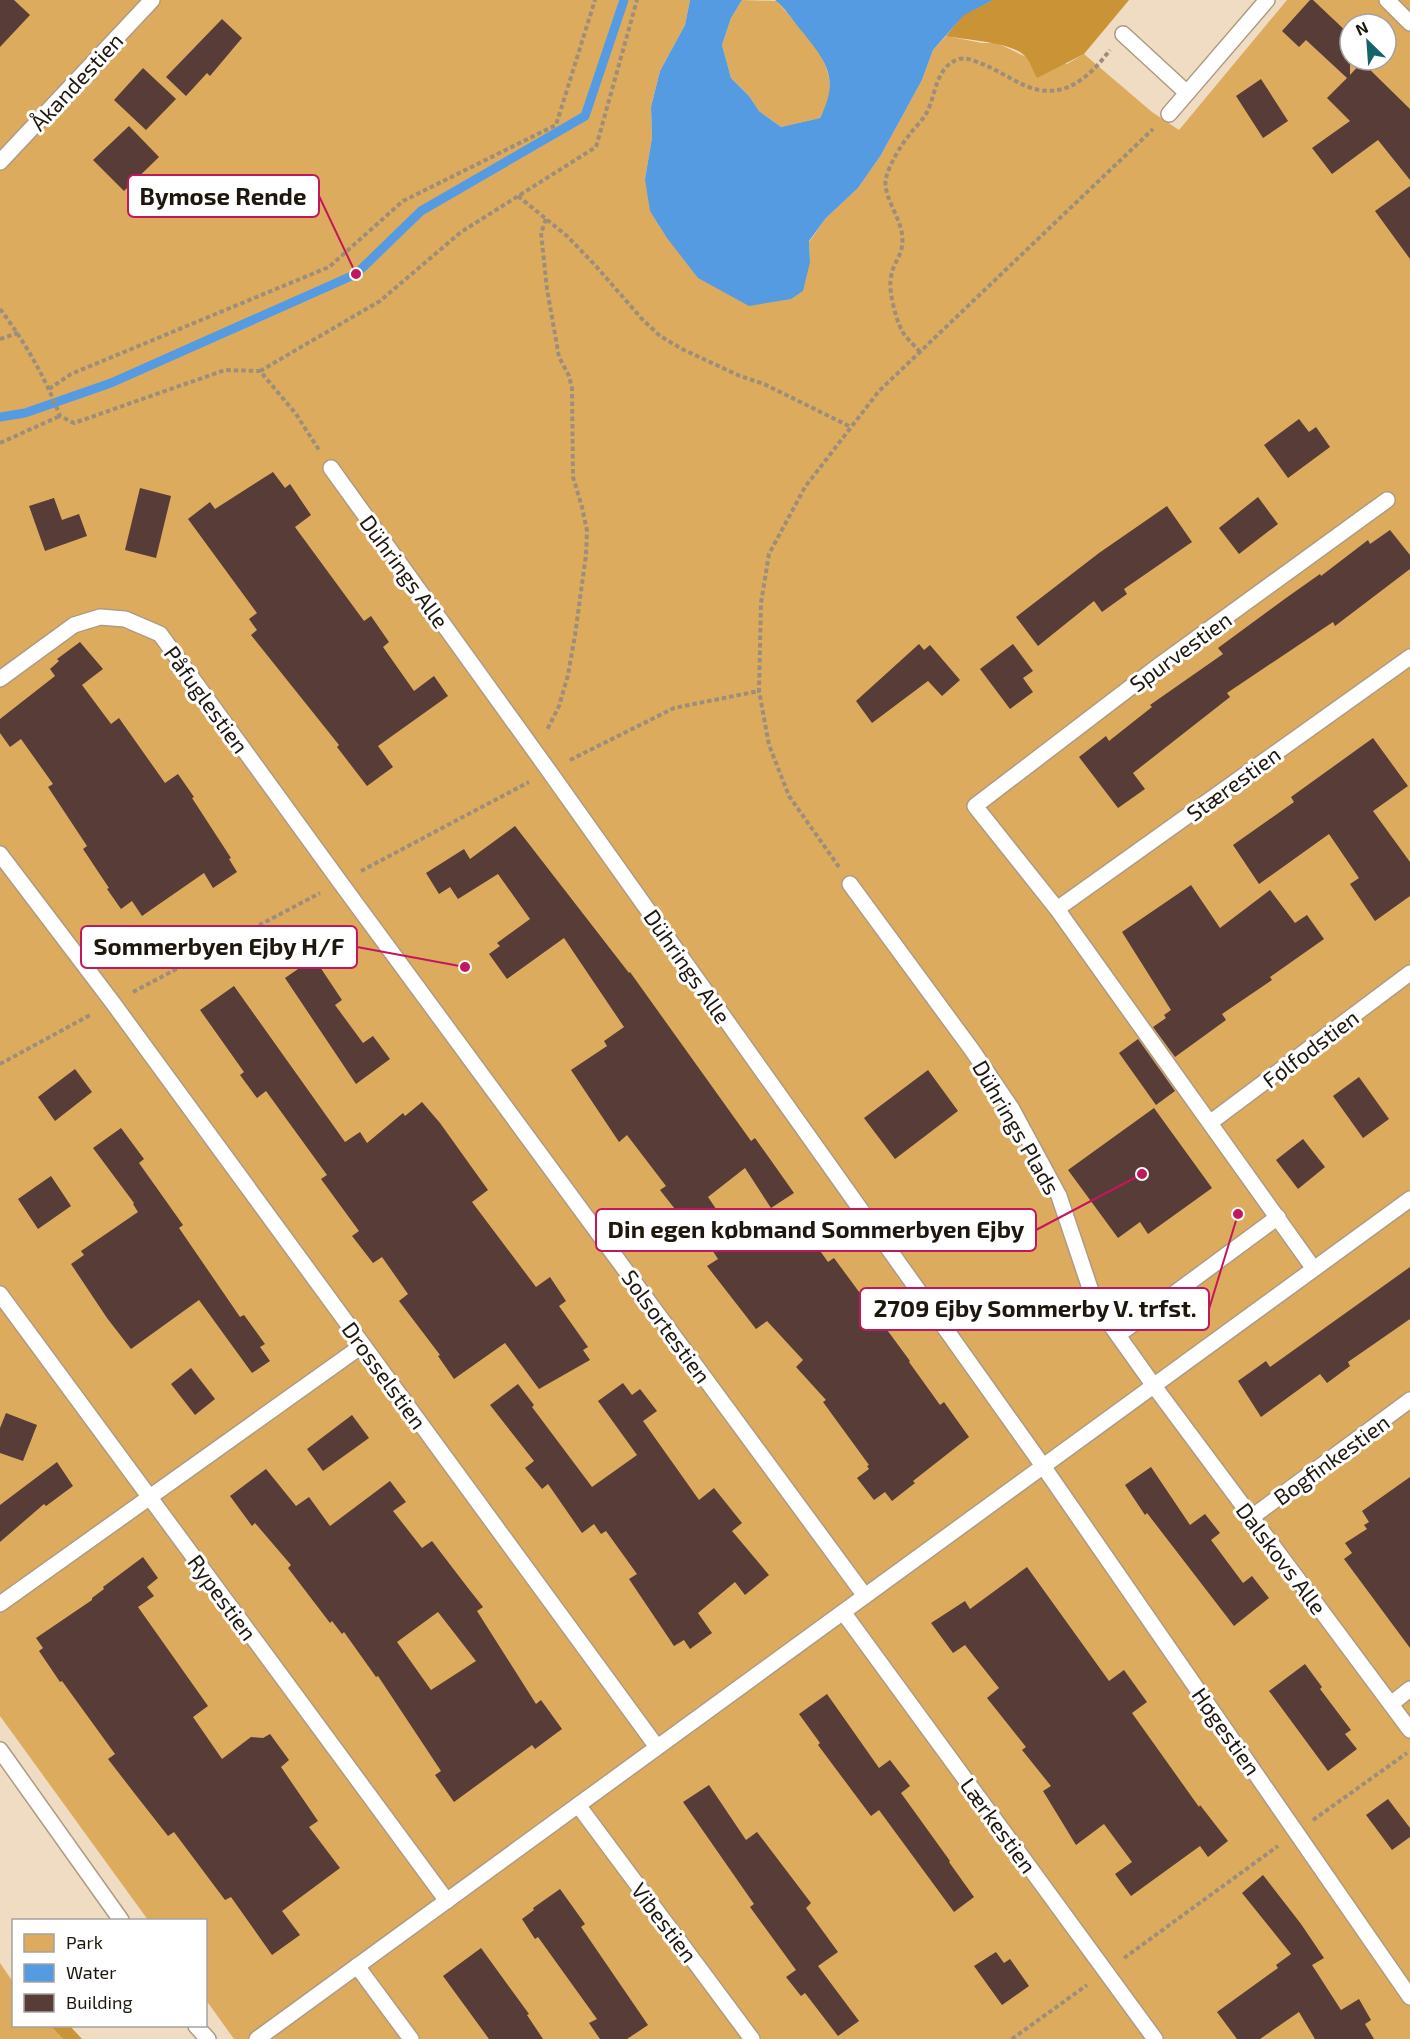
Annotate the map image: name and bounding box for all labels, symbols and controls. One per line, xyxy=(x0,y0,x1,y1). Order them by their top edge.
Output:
north arrow xyxy=(1338,12,1398,72)
text: N xyxy=(1352,17,1371,39)
street label: Åkandestien xyxy=(24,27,128,135)
callout: Bymose Rende xyxy=(128,175,319,217)
text: Bymose Rende xyxy=(140,181,306,210)
street label: Dührings Alle xyxy=(355,509,455,633)
street label: Spurvestien xyxy=(1124,605,1236,697)
street label: Påfuglestien xyxy=(159,640,255,758)
street label: Stærestien xyxy=(1181,740,1285,826)
street label: Dührings Alle xyxy=(639,904,737,1028)
callout: Sommerbyen Ejby H/F xyxy=(81,926,357,968)
text: Sommerbyen Ejby H/F xyxy=(94,931,344,960)
street label: Følfodstien xyxy=(1257,1003,1363,1093)
street label: Dührings Plads xyxy=(968,1055,1066,1199)
callout: Din egen købmand Sommerbyen Ejby xyxy=(596,1209,1036,1251)
text: Din egen købmand Sommerbyen Ejby xyxy=(608,1214,1025,1243)
street label: Solsortestien xyxy=(617,1264,717,1388)
callout: 2709 Ejby Sommerby V. trfst. xyxy=(860,1288,1209,1330)
text: 2709 Ejby Sommerby V. trfst. xyxy=(873,1293,1197,1322)
street label: Drosselstien xyxy=(337,1316,433,1434)
street label: Bogfinkestien xyxy=(1268,1408,1394,1510)
street label: Dalskovs Alle xyxy=(1231,1497,1333,1619)
street label: Rypestien xyxy=(183,1549,263,1645)
street label: Høgestien xyxy=(1187,1682,1267,1780)
street label: Lærkestien xyxy=(956,1772,1042,1878)
street label: Vibestien xyxy=(627,1877,703,1967)
legend xyxy=(12,1919,207,2027)
text: Park xyxy=(66,1931,103,1953)
text: Water xyxy=(66,1961,116,1983)
text: Building xyxy=(66,1991,133,2013)

